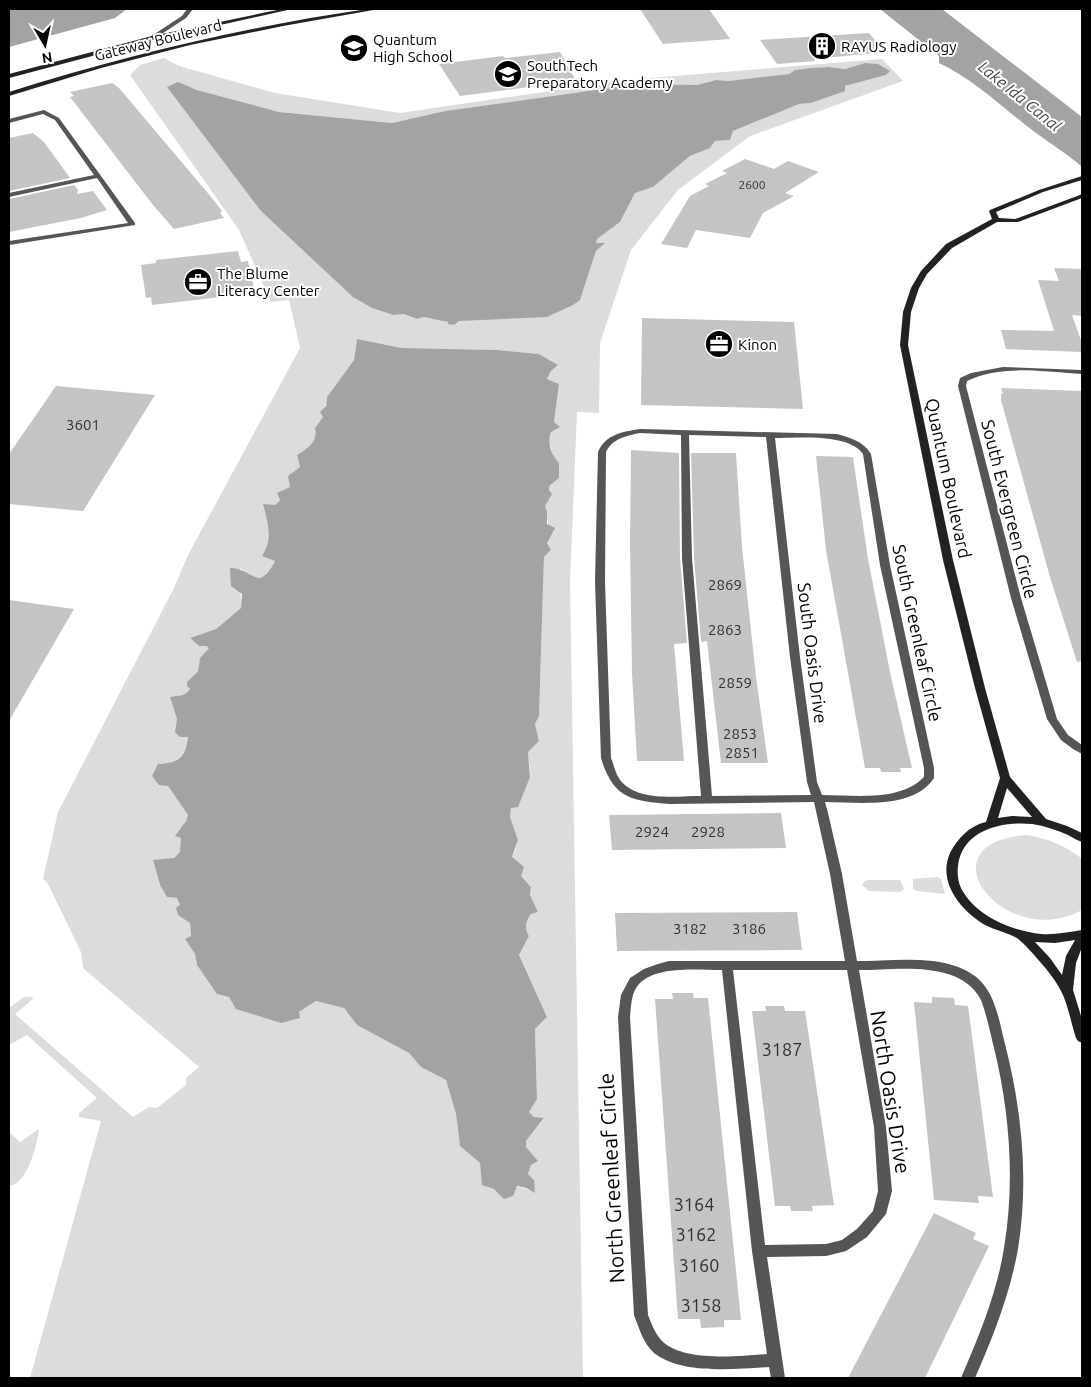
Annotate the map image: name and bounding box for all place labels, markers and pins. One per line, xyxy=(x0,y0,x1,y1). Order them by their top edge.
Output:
place label: Quantum High School xyxy=(373,31,453,65)
building icon: RAYUS Radiology xyxy=(807,31,837,61)
school or university icon: Quantum High School xyxy=(339,33,369,63)
place label: RAYUS Radiology xyxy=(841,38,956,55)
place label: SouthTech Preparatory Academy xyxy=(527,57,673,91)
school or university icon: SouthTech Preparatory Academy xyxy=(493,59,523,89)
place label: The Blume Literacy Center xyxy=(217,265,320,299)
office icon: The Blume Literacy Center xyxy=(183,267,213,297)
office icon: Kinon xyxy=(704,329,734,359)
place label: Kinon xyxy=(738,336,777,353)

